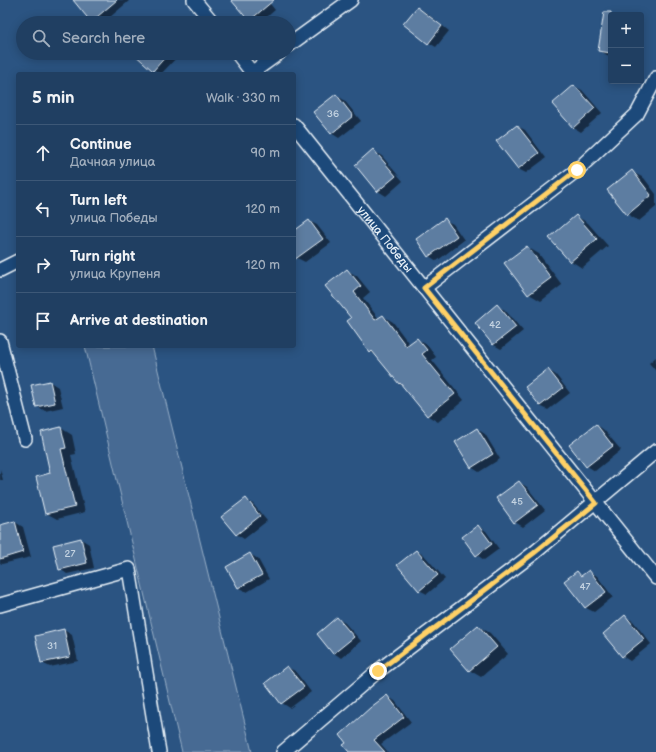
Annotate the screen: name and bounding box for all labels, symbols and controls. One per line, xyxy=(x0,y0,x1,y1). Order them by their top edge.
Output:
map controls xyxy=(608,12,644,84)
button: + xyxy=(608,12,644,48)
search box xyxy=(16,16,296,60)
icon: search xyxy=(30,27,52,49)
text: Search here xyxy=(62,29,145,48)
button: − xyxy=(608,48,644,84)
text: 5 min xyxy=(32,88,75,108)
text: Walk · 330 m xyxy=(206,90,280,106)
house number: 36 xyxy=(327,108,339,120)
text: Continue xyxy=(70,135,132,154)
icon: ahead xyxy=(32,142,54,164)
text: 90 m xyxy=(251,145,280,161)
text: Дачная улица xyxy=(70,154,155,170)
route start xyxy=(568,161,586,179)
text: Turn left xyxy=(70,191,127,210)
icon: left xyxy=(32,198,54,220)
text: 120 m xyxy=(245,201,280,217)
street label: улица Победы xyxy=(354,203,416,275)
text: улица Победы xyxy=(70,210,158,226)
text: Turn right xyxy=(70,247,135,266)
icon: right xyxy=(32,254,54,276)
text: 120 m xyxy=(245,257,280,273)
text: улица Крупеня xyxy=(70,266,161,282)
icon: arrive xyxy=(32,310,54,332)
text: Arrive at destination xyxy=(70,311,208,330)
house number: 42 xyxy=(489,319,501,331)
house number: 45 xyxy=(511,496,523,508)
house number: 27 xyxy=(65,548,75,560)
house number: 47 xyxy=(579,581,591,593)
house number: 31 xyxy=(47,640,57,652)
route end xyxy=(369,662,387,680)

